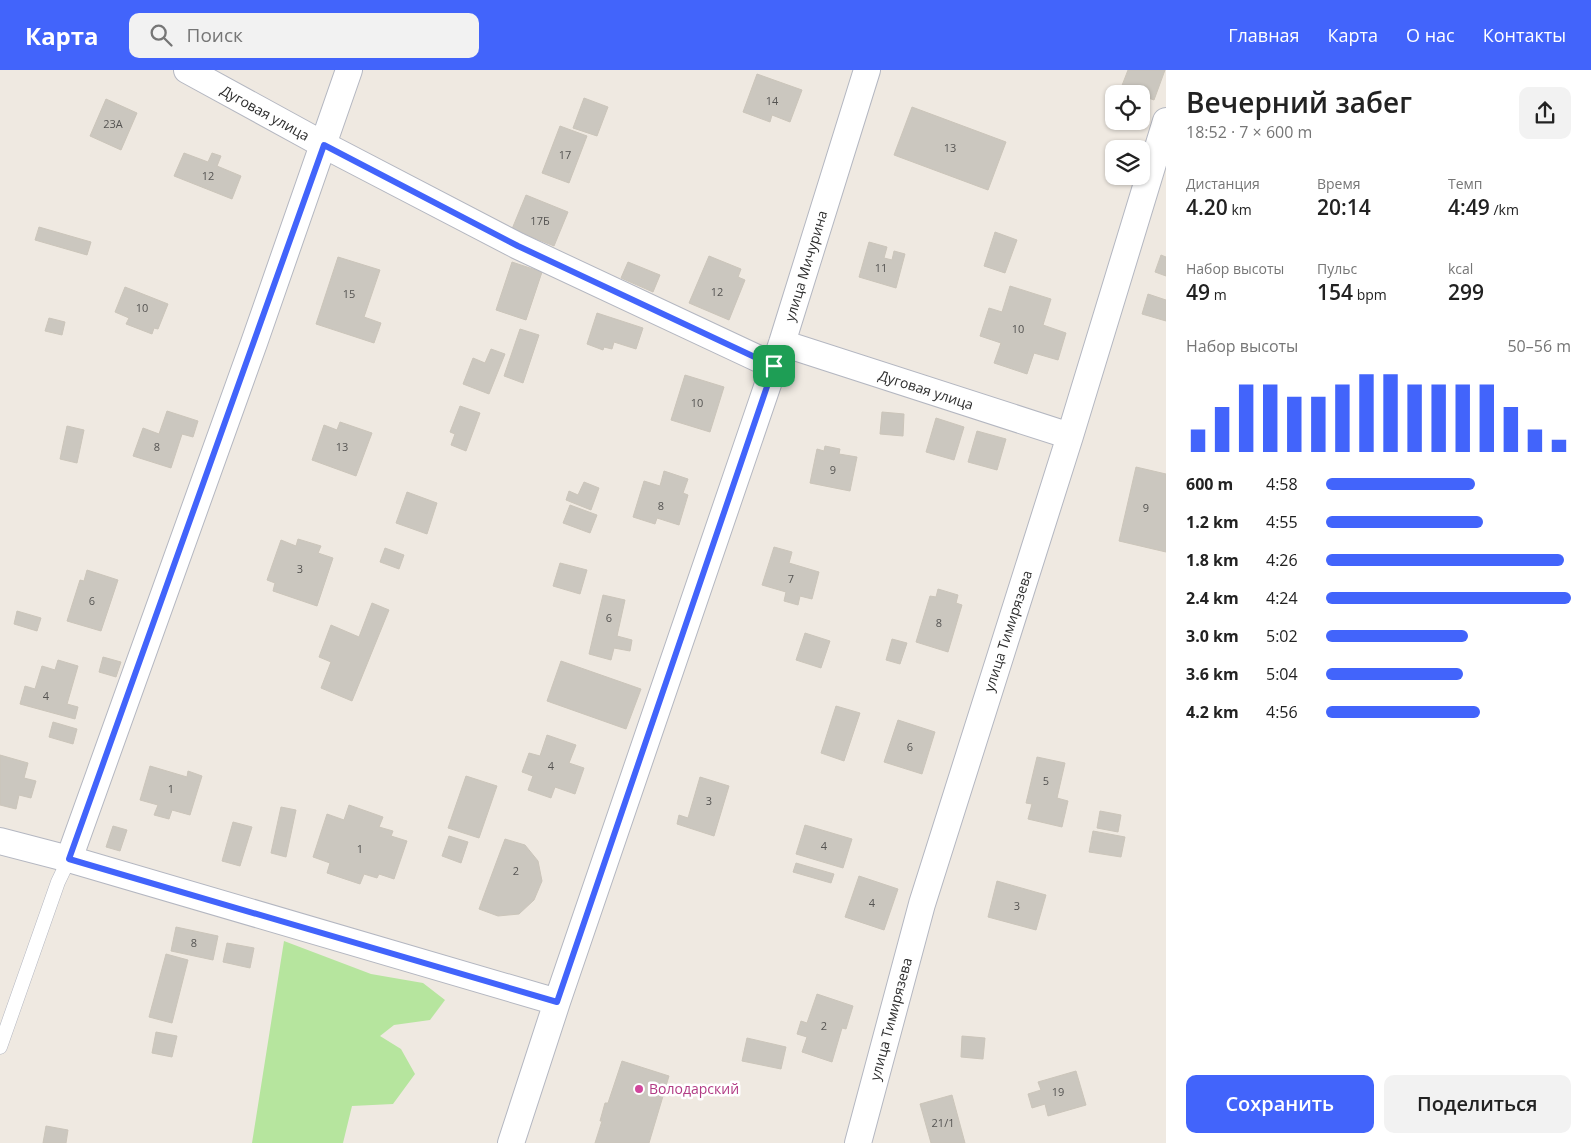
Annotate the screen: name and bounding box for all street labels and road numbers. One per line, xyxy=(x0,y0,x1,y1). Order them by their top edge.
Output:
street label: Дуговая улица xyxy=(217,80,313,145)
street label: улица Мичурина xyxy=(780,208,831,324)
street label: Дуговая улица xyxy=(876,365,976,414)
street label: улица Тимирязева xyxy=(979,568,1036,694)
street label: улица Тимирязева xyxy=(865,955,916,1082)

